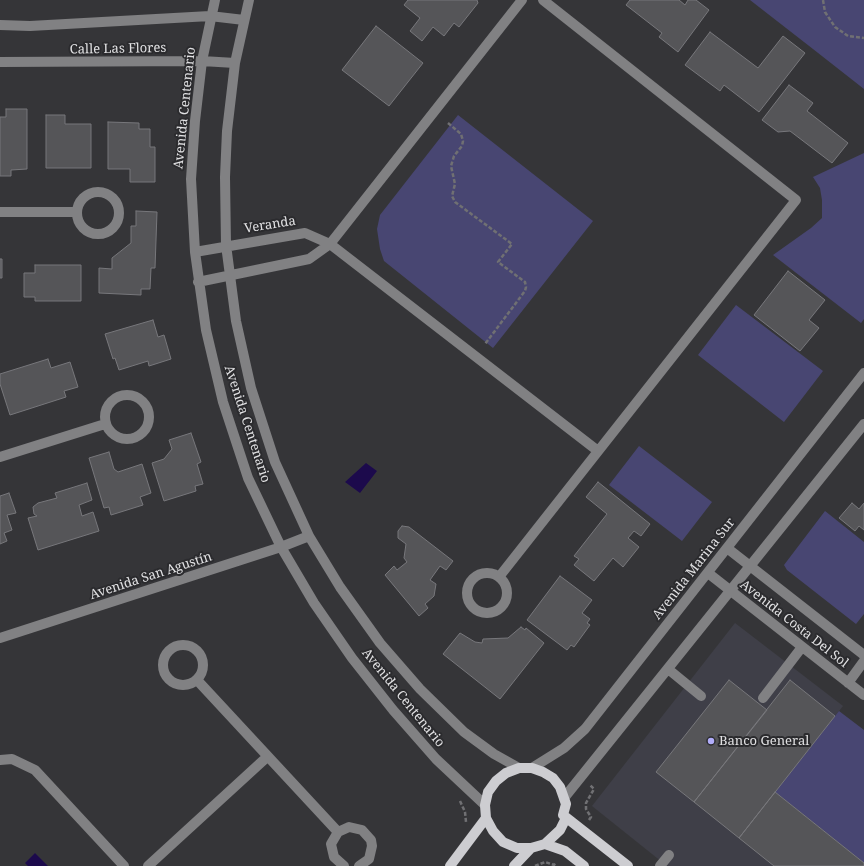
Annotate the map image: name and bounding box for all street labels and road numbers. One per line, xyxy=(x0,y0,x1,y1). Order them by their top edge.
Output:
street label: Calle Las Flores xyxy=(70,40,166,58)
street label: Avenida Centenario xyxy=(171,46,199,170)
street label: Veranda xyxy=(243,213,297,237)
street label: Avenida Centenario xyxy=(221,363,273,485)
street label: Avenida Marina Sur xyxy=(650,515,738,623)
street label: Avenida San Agustín xyxy=(88,549,214,603)
street label: Avenida Costa Del Sol xyxy=(737,577,851,671)
street label: Avenida Centenario xyxy=(358,646,448,750)

